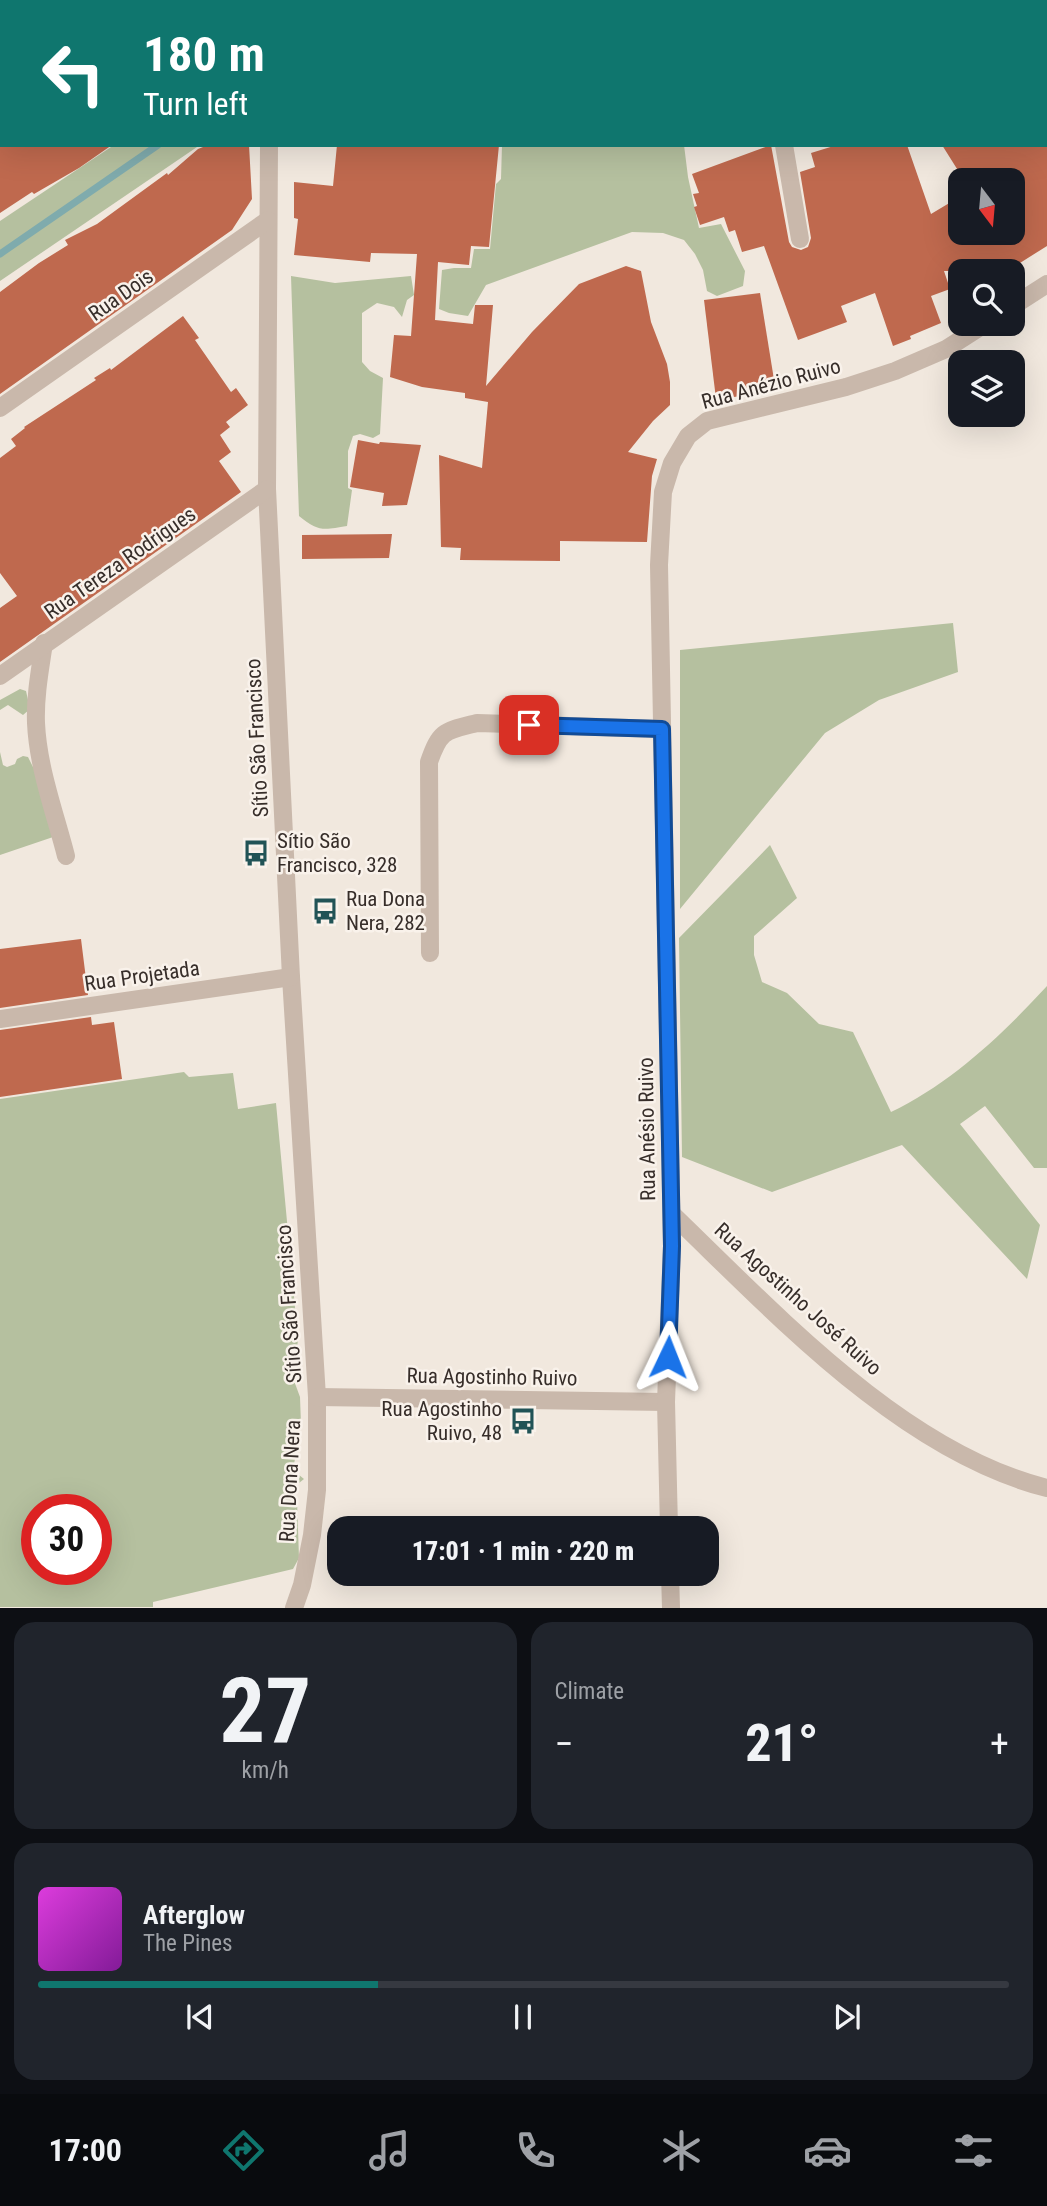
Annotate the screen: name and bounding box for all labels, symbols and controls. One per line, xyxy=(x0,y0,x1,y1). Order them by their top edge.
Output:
text: 180 m xyxy=(143,26,265,83)
icon: left xyxy=(28,28,119,119)
text: Turn left xyxy=(143,85,248,123)
north arrow xyxy=(948,168,1026,245)
map controls xyxy=(948,168,1025,427)
button: search xyxy=(948,259,1025,336)
street label: Rua Dois xyxy=(84,264,158,326)
button: layers xyxy=(948,350,1025,427)
street label: Rua Anézio Ruivo xyxy=(699,354,843,414)
street label: Rua Tereza Rodrigues xyxy=(40,502,200,624)
street label: Sítio São Francisco xyxy=(241,658,273,818)
pin xyxy=(499,695,559,755)
icon: arrive xyxy=(510,706,548,744)
place label: Sítio São Francisco, 328 xyxy=(277,829,397,877)
bus stop icon: Sítio São Francisco, 328 xyxy=(241,838,271,868)
place label: Rua Dona Nera, 282 xyxy=(346,887,425,935)
bus stop icon: Rua Dona Nera, 282 xyxy=(310,896,340,926)
street label: Rua Projetada xyxy=(83,956,201,996)
street label: Rua Anésio Ruivo xyxy=(634,1057,660,1201)
street label: Rua Agostinho José Ruivo xyxy=(710,1218,886,1380)
street label: Sítio São Francisco xyxy=(271,1224,307,1384)
position arrow xyxy=(631,1320,705,1394)
street label: Rua Agostinho Ruivo xyxy=(406,1364,578,1390)
place label: Rua Agostinho Ruivo, 48 xyxy=(381,1397,502,1445)
bus stop icon: Rua Agostinho Ruivo, 48 xyxy=(508,1406,538,1436)
street label: Rua Dona Nera xyxy=(275,1419,305,1543)
speed limit sign: 30 xyxy=(21,1494,112,1585)
text: 17:01 · 1 min · 220 m xyxy=(412,1536,634,1566)
text: 27 xyxy=(219,1658,311,1764)
text: Climate xyxy=(555,1678,624,1705)
text: 21° xyxy=(745,1713,818,1774)
text: − xyxy=(555,1722,574,1766)
text: + xyxy=(990,1722,1009,1766)
text: km/h xyxy=(242,1757,289,1784)
text: Afterglow xyxy=(143,1900,245,1930)
text: The Pines xyxy=(143,1930,233,1957)
icon: previous xyxy=(181,1998,219,2036)
icon: pause xyxy=(504,1998,542,2036)
icon: next xyxy=(828,1998,866,2036)
icon: directions xyxy=(219,2126,268,2175)
icon: music xyxy=(365,2126,414,2175)
icon: phone xyxy=(511,2126,560,2175)
icon: climate xyxy=(657,2126,706,2175)
icon: car xyxy=(803,2126,852,2175)
icon: filters xyxy=(949,2126,998,2175)
text: 17:00 xyxy=(49,2131,122,2169)

